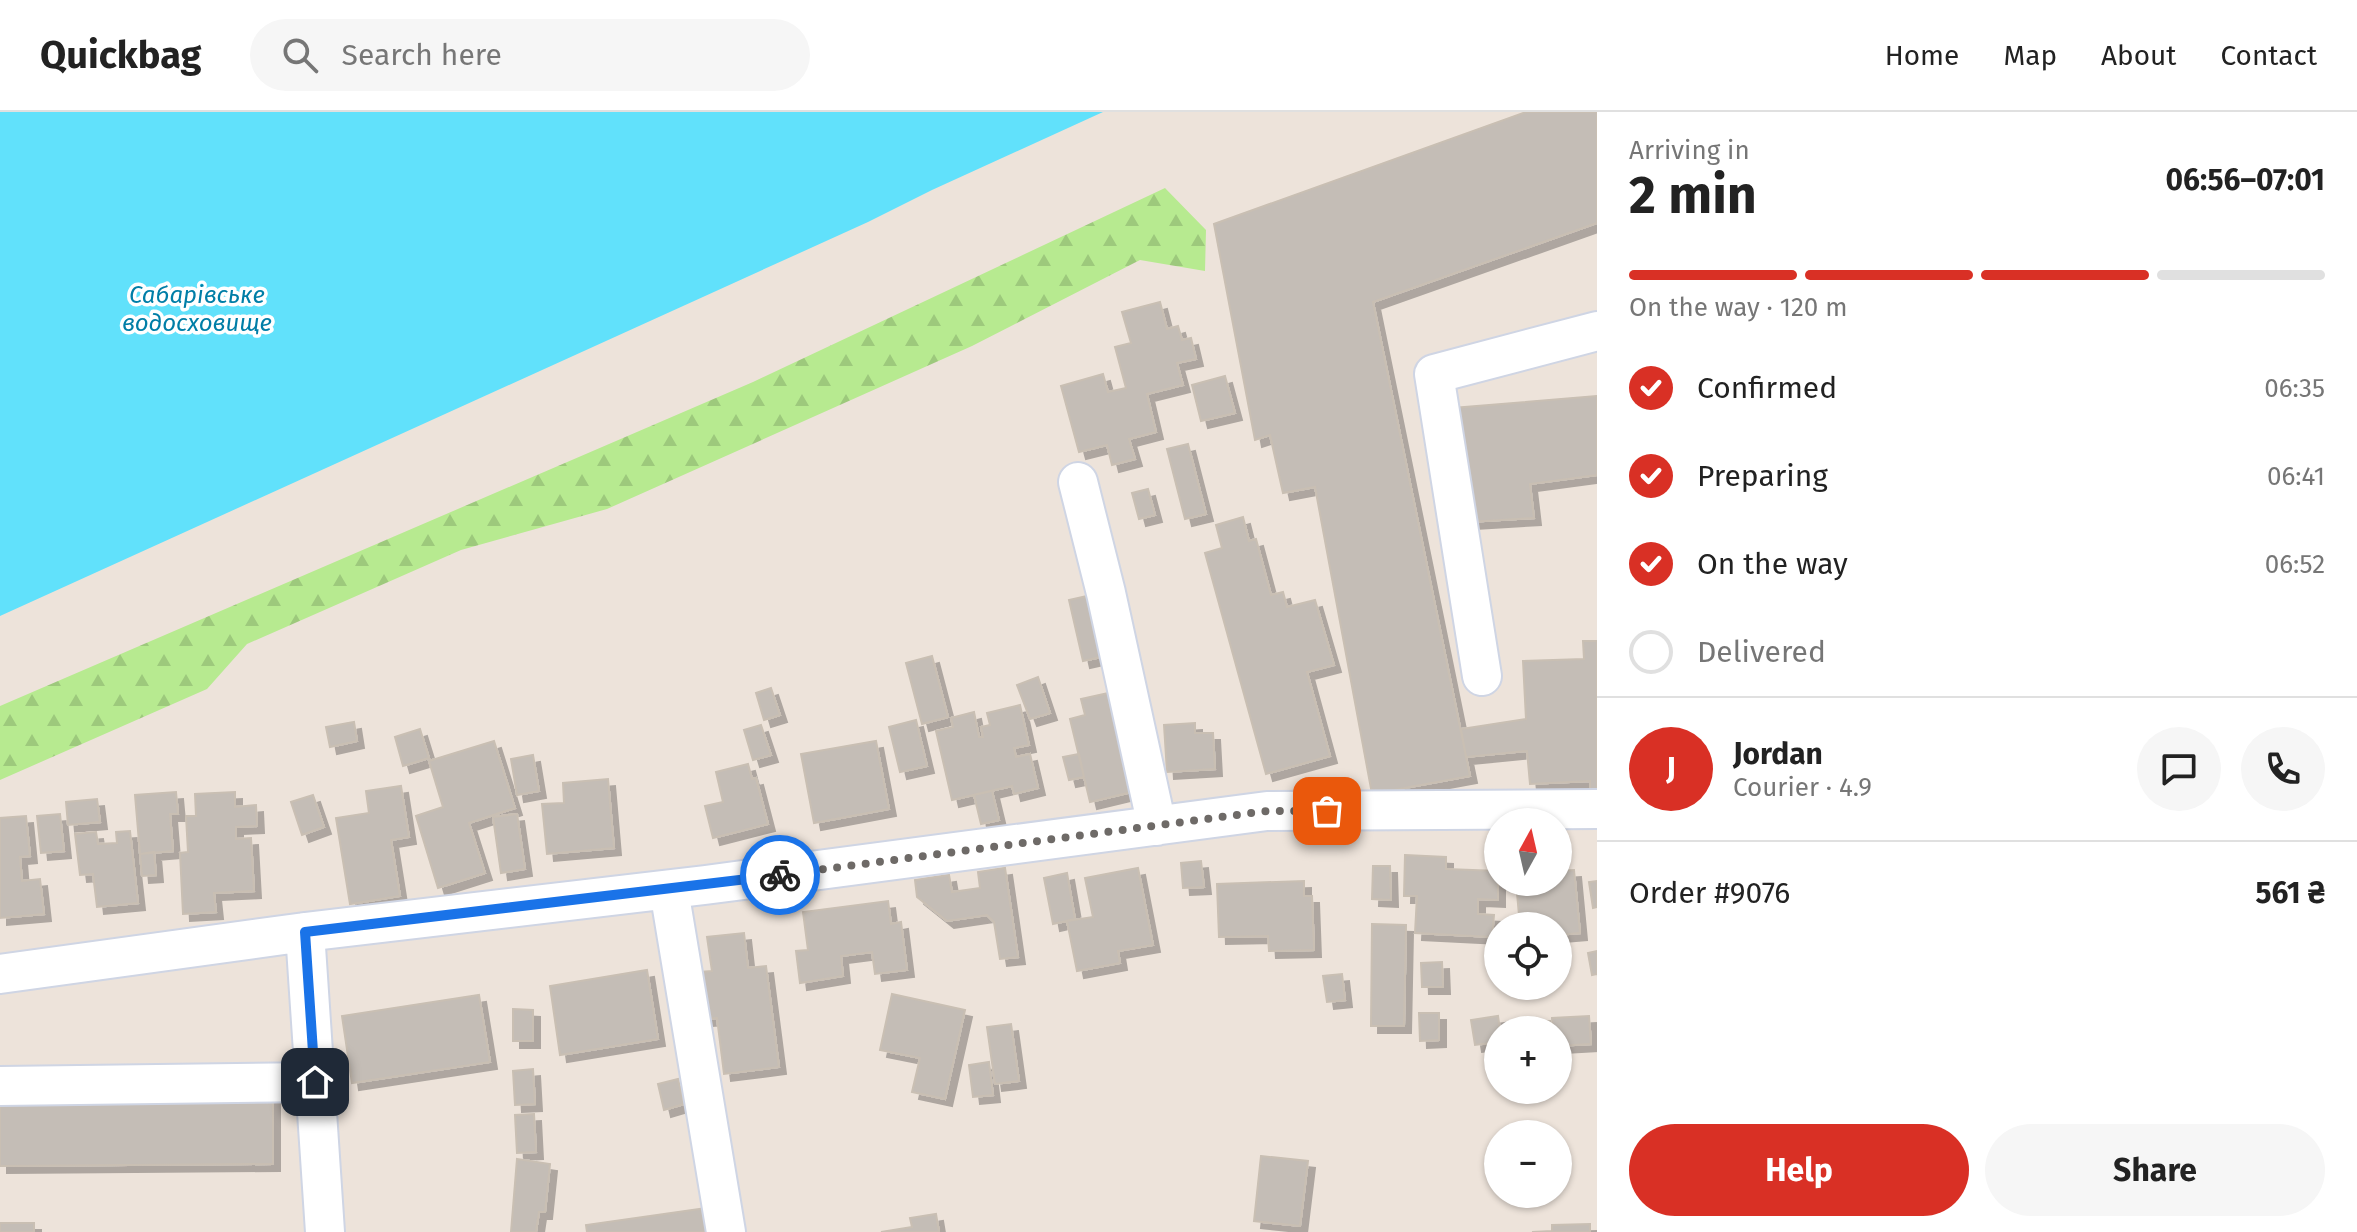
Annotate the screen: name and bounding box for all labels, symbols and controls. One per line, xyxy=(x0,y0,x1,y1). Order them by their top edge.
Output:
search box xyxy=(250,19,810,91)
text: Quickbag xyxy=(40,32,202,78)
icon: search xyxy=(278,33,322,77)
text: Search here xyxy=(342,37,502,73)
text: Home xyxy=(1885,39,1959,72)
text: Map xyxy=(2003,39,2057,72)
text: About xyxy=(2101,39,2176,72)
text: Contact xyxy=(2220,39,2317,72)
text: Arriving in xyxy=(1629,135,1750,166)
text: 06:56–07:01 xyxy=(2165,162,2325,198)
text: 2 min xyxy=(1629,164,1757,227)
water label: Сабарівське водосховище xyxy=(122,281,272,337)
text: On the way · 120 m xyxy=(1629,292,1848,323)
icon: check xyxy=(1629,366,1673,410)
text: Confirmed xyxy=(1697,370,1837,406)
text: 06:35 xyxy=(2264,373,2325,404)
icon: check xyxy=(1629,454,1673,498)
text: Preparing xyxy=(1697,458,1828,494)
text: 06:41 xyxy=(2267,461,2325,492)
icon: check xyxy=(1629,542,1673,586)
text: On the way xyxy=(1697,546,1848,582)
text: 06:52 xyxy=(2265,549,2325,580)
text: Delivered xyxy=(1697,634,1826,670)
button: chat xyxy=(2137,727,2221,811)
button: phone xyxy=(2241,727,2325,811)
text: Jordan xyxy=(1733,736,1823,772)
text: J xyxy=(1666,751,1676,787)
text: Courier · 4.9 xyxy=(1733,772,1872,803)
pin xyxy=(1293,777,1361,845)
icon: bag xyxy=(1305,789,1349,833)
north arrow xyxy=(1484,808,1572,896)
map controls xyxy=(1484,808,1572,1208)
courier xyxy=(740,835,820,915)
icon: bike xyxy=(758,853,802,897)
text: Order #9076 xyxy=(1629,875,1790,911)
text: 561 ₴ xyxy=(2255,875,2325,911)
button: locate xyxy=(1484,912,1572,1000)
button: + xyxy=(1484,1016,1572,1104)
pin xyxy=(281,1048,349,1116)
icon: home xyxy=(293,1060,337,1104)
button: − xyxy=(1484,1120,1572,1208)
button: Help xyxy=(1629,1124,1969,1216)
button: Share xyxy=(1985,1124,2325,1216)

